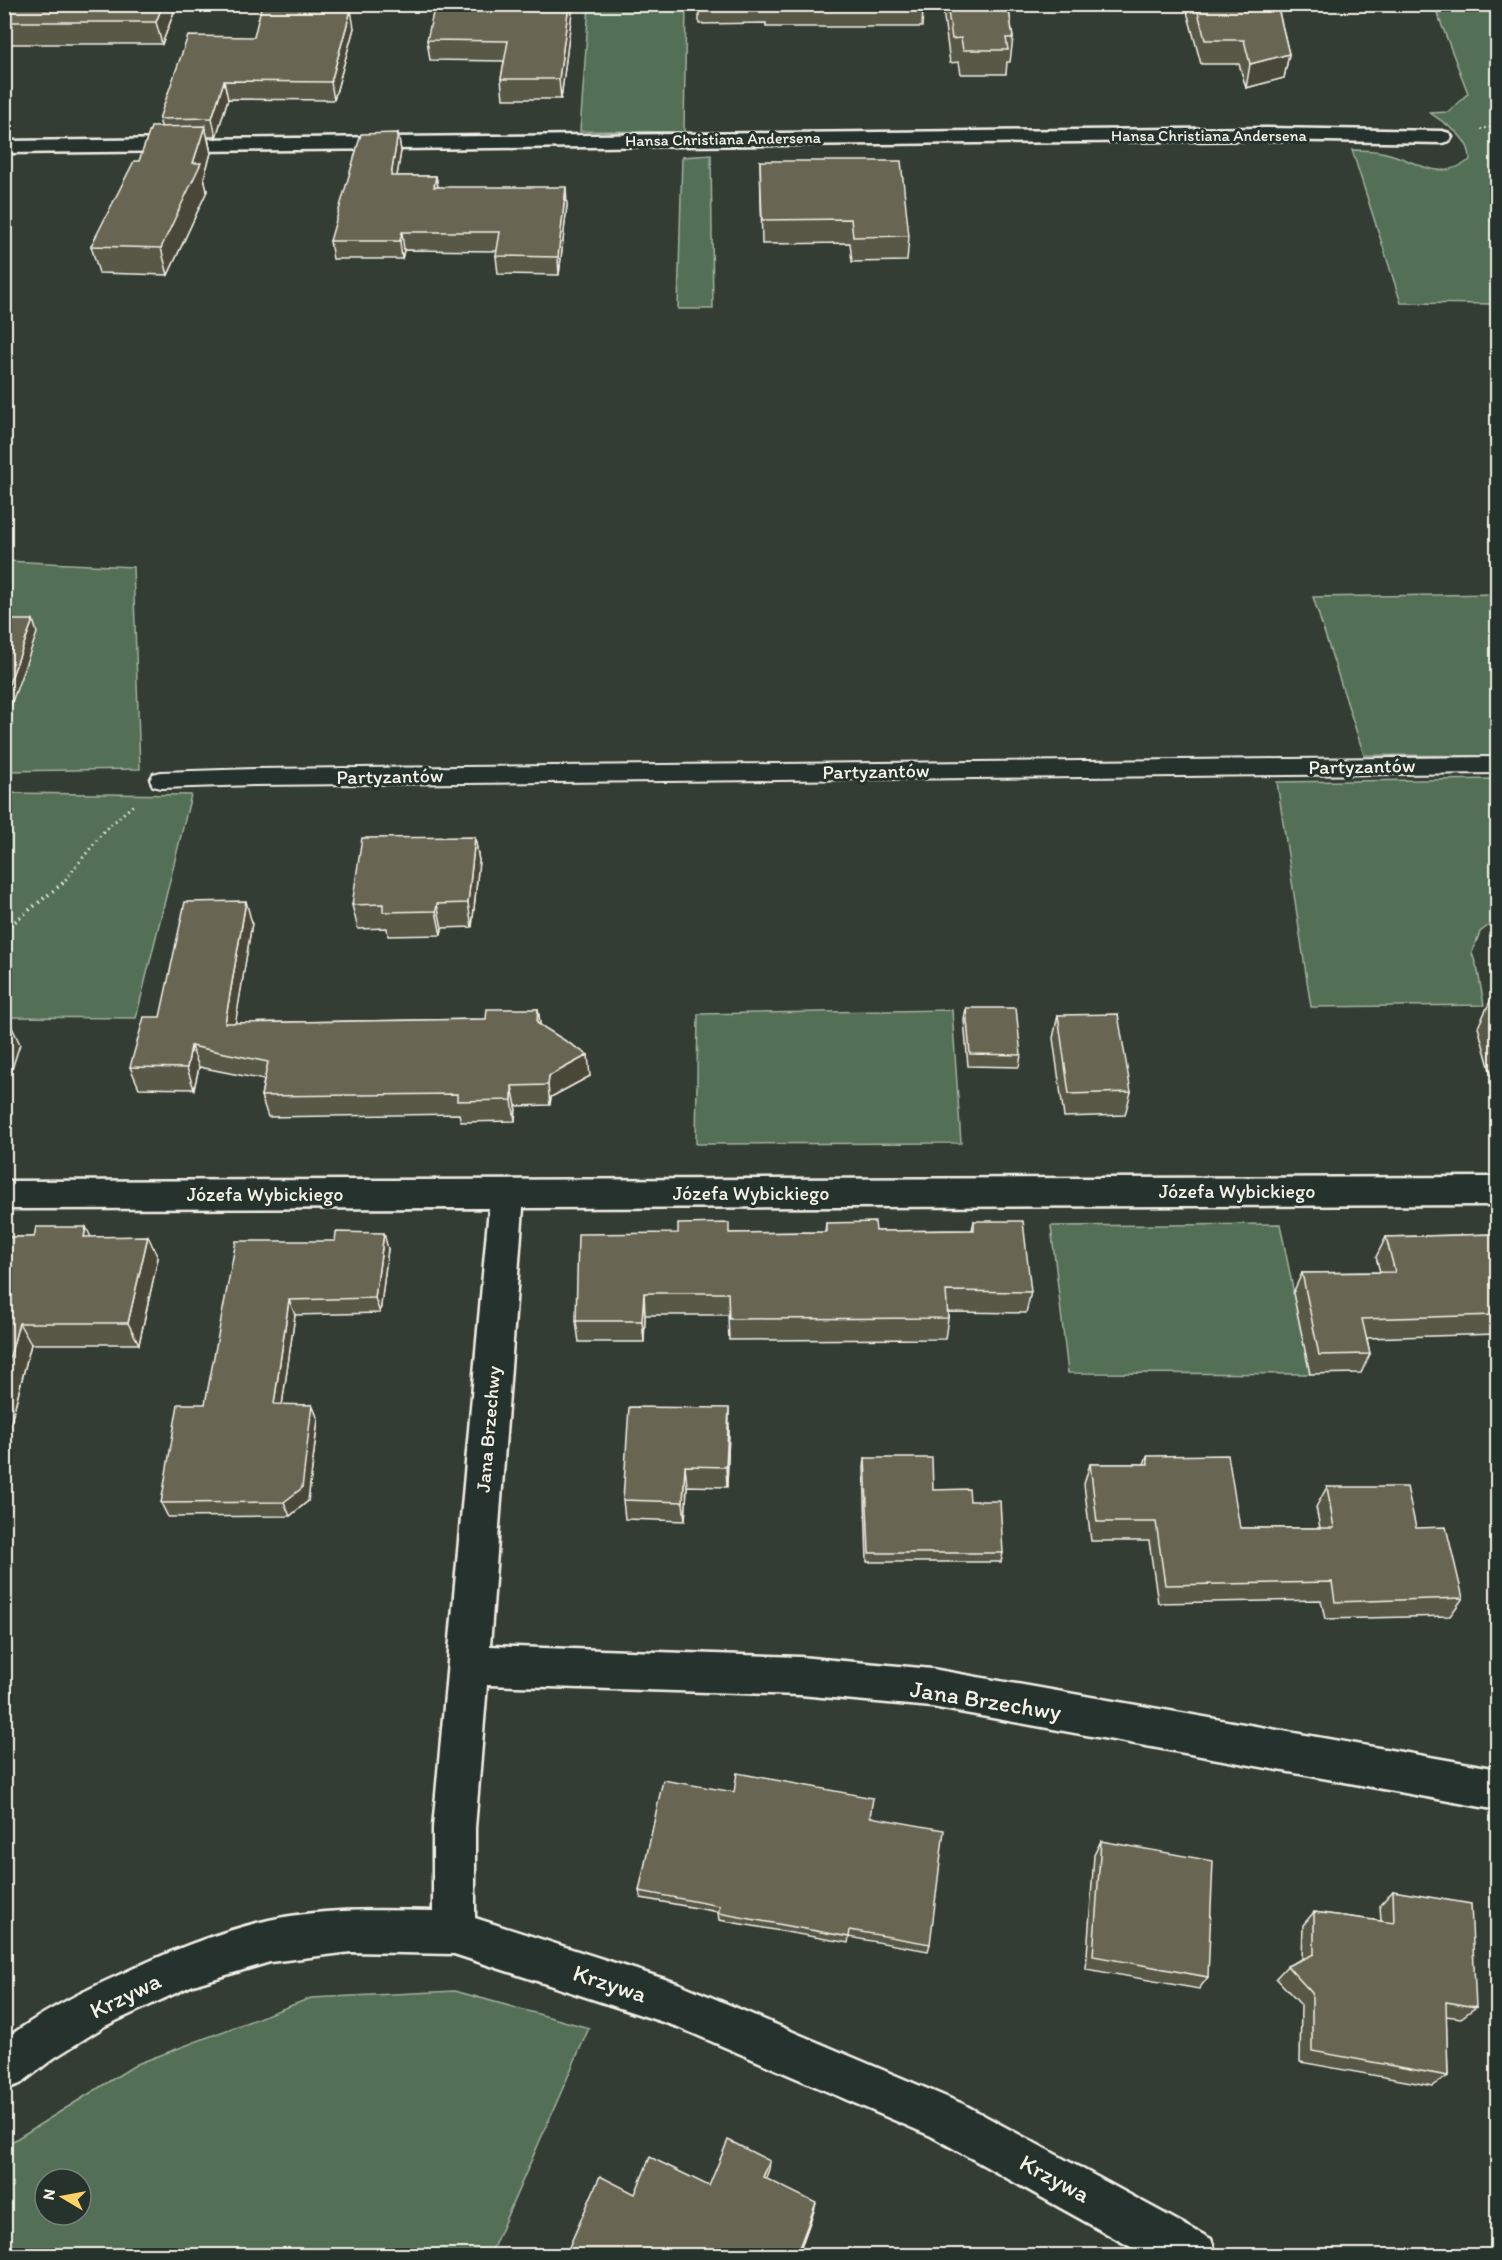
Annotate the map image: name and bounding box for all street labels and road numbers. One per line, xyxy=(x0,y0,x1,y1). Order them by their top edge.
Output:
street label: Hansa Christiana Andersena xyxy=(1111,126,1308,145)
street label: Hansa Christiana Andersena xyxy=(625,128,822,150)
street label: Partyzantów xyxy=(1308,753,1416,779)
street label: Partyzantów xyxy=(822,758,930,784)
street label: Partyzantów xyxy=(336,763,444,789)
street label: Józefa Wybickiego xyxy=(1159,1179,1315,1203)
street label: Józefa Wybickiego xyxy=(673,1181,829,1205)
street label: Józefa Wybickiego xyxy=(187,1182,343,1206)
street label: Jana Brzechwy xyxy=(471,1364,506,1493)
street label: Jana Brzechwy xyxy=(908,1674,1064,1726)
street label: Krzywa xyxy=(570,1958,651,2009)
street label: Krzywa xyxy=(85,1965,166,2025)
street label: Krzywa xyxy=(1015,2147,1096,2209)

